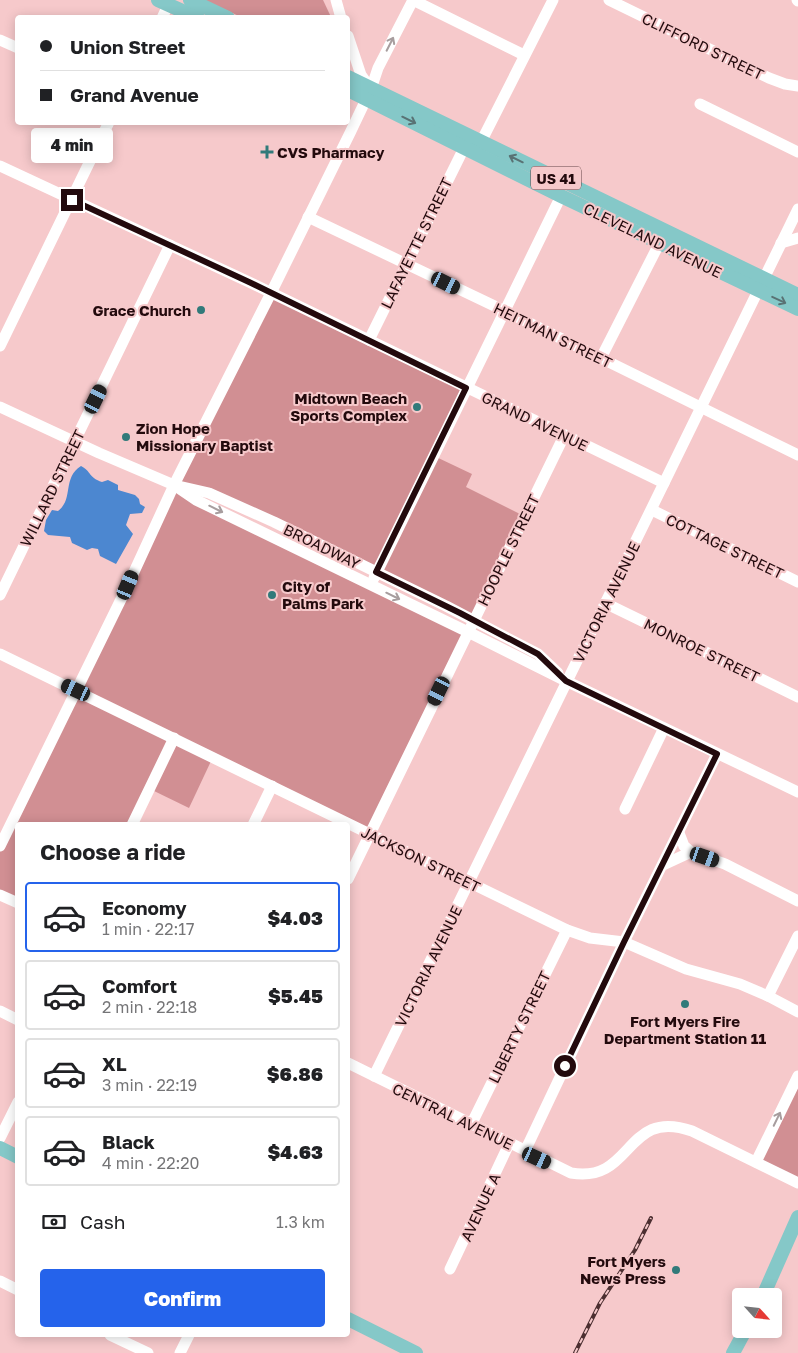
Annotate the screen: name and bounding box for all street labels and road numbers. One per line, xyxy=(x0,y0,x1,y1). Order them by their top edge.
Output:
street label: CLIFFORD STREET xyxy=(639,9,767,83)
road number: US 41 xyxy=(531,167,581,190)
street label: LAFAYETTE STREET xyxy=(376,175,456,311)
street label: CLEVELAND AVENUE xyxy=(581,199,725,281)
street label: HEITMAN STREET xyxy=(491,299,615,371)
street label: GRAND AVENUE xyxy=(479,388,591,454)
street label: WILLARD STREET xyxy=(16,427,88,549)
street label: HOOPLE STREET xyxy=(473,491,543,609)
street label: COTTAGE STREET xyxy=(663,510,787,582)
street label: BROADWAY xyxy=(281,520,364,572)
street label: VICTORIA AVENUE xyxy=(569,538,643,666)
street label: MONROE STREET xyxy=(641,614,763,686)
street label: JACKSON STREET xyxy=(358,822,484,896)
street label: VICTORIA AVENUE xyxy=(391,902,465,1030)
street label: LIBERTY STREET xyxy=(484,968,554,1086)
street label: CENTRAL AVENUE xyxy=(390,1079,516,1153)
street label: AVENUE A xyxy=(456,1170,504,1244)

